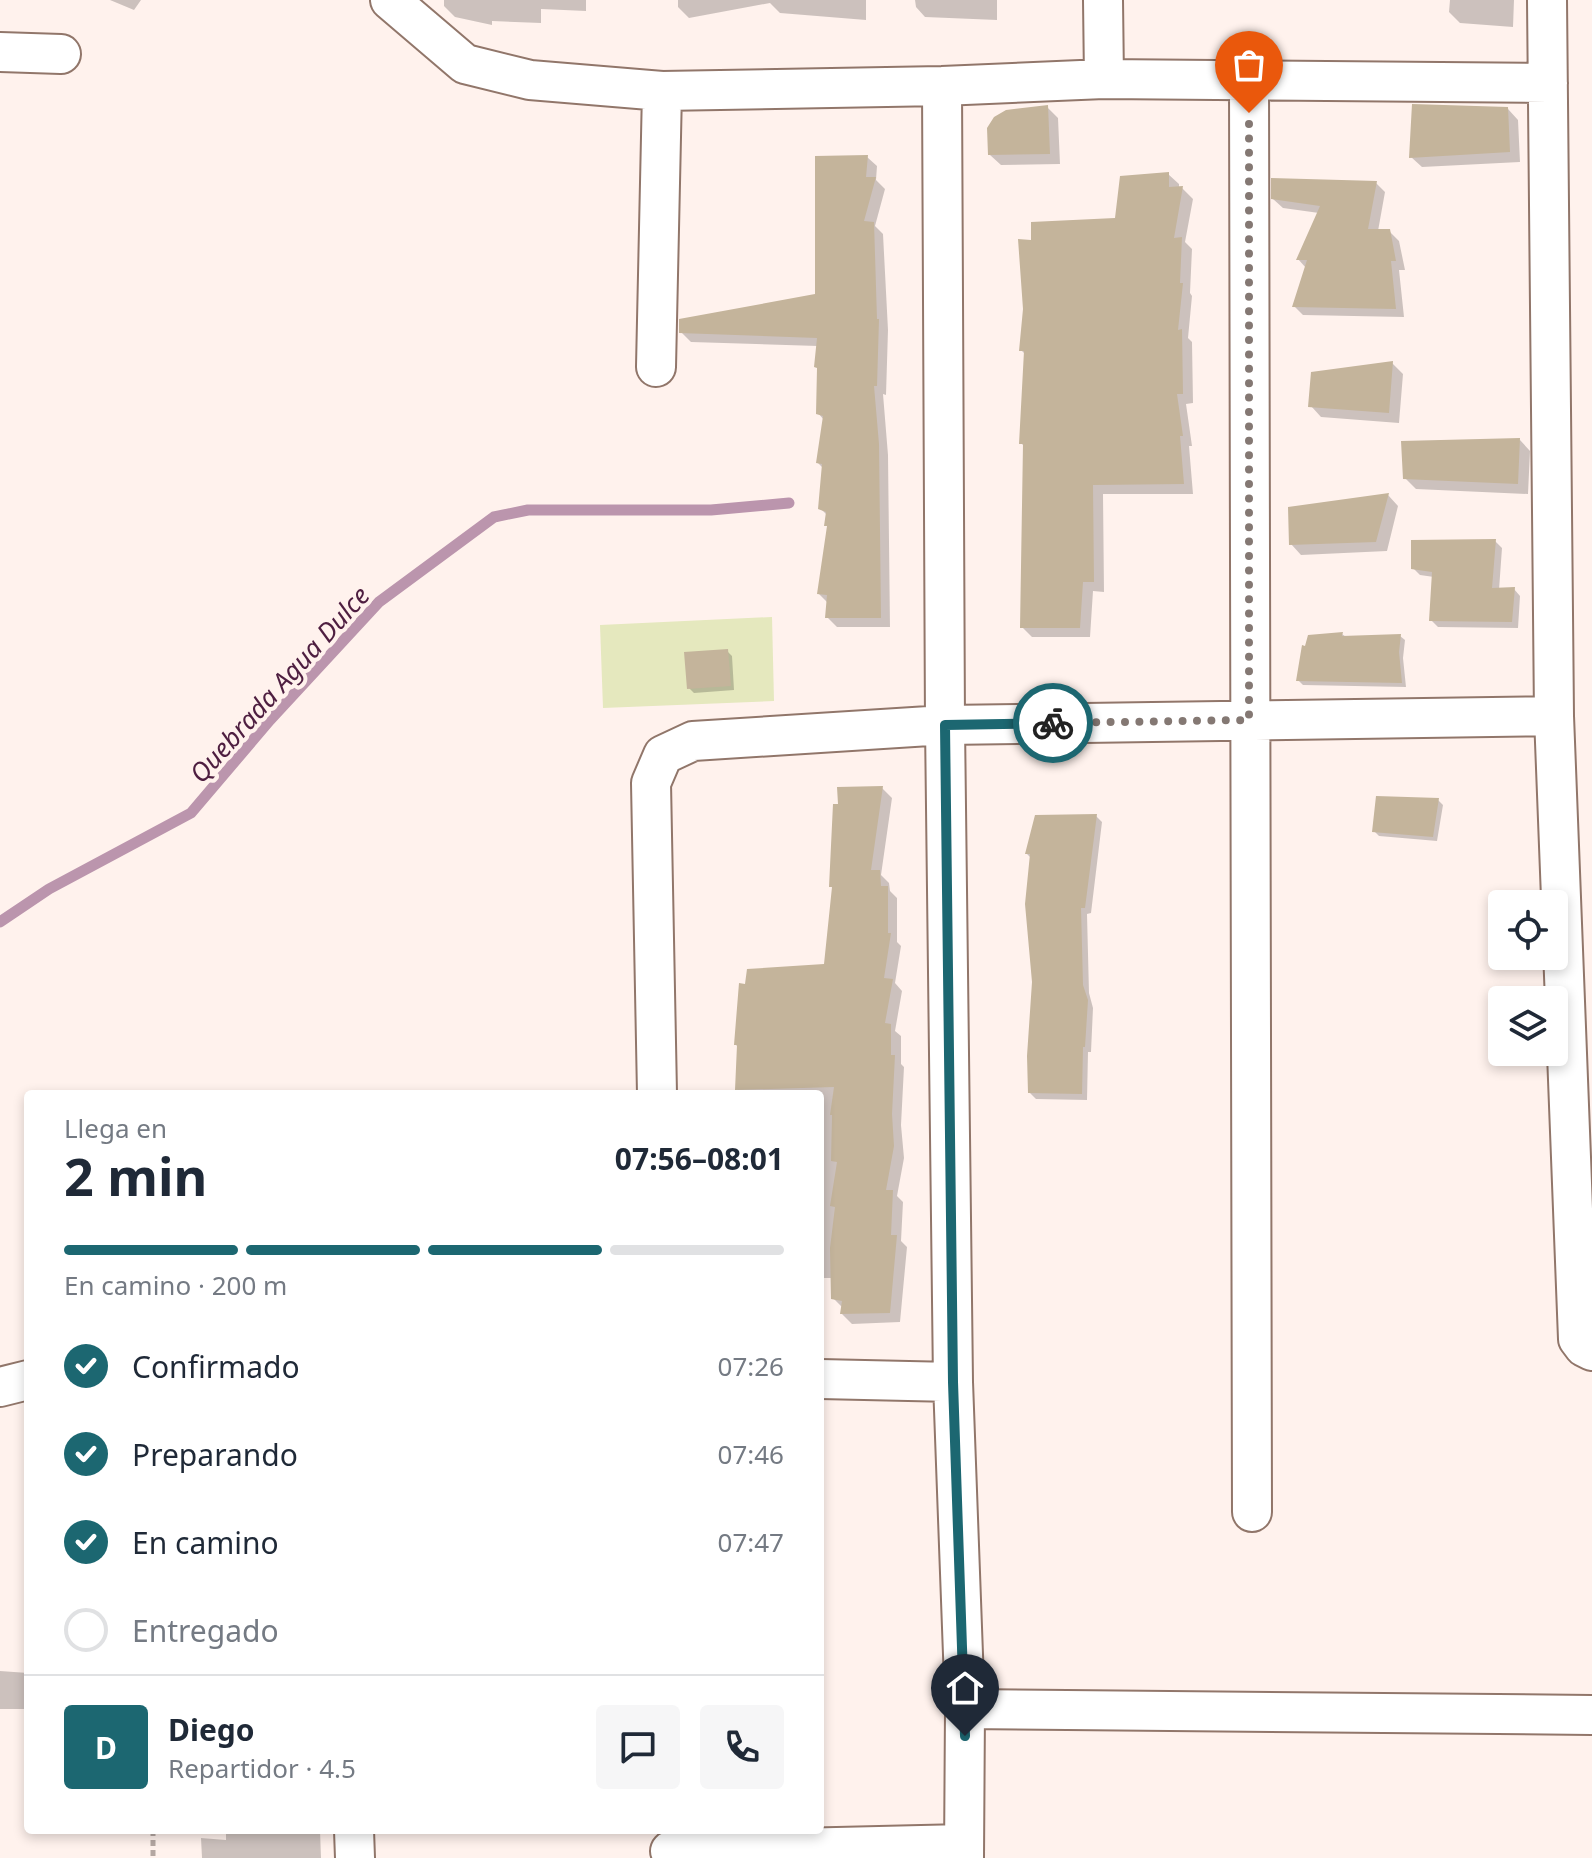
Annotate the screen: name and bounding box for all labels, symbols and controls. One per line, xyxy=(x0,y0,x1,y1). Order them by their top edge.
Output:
pin xyxy=(1215,31,1283,113)
icon: bag xyxy=(1227,43,1271,87)
water label: Quebrada Agua Dulce xyxy=(181,578,377,790)
courier xyxy=(1013,683,1093,763)
icon: bike xyxy=(1031,701,1075,745)
map controls xyxy=(1488,890,1568,1066)
button: locate xyxy=(1488,890,1568,970)
button: layers xyxy=(1488,986,1568,1066)
text: Llega en xyxy=(64,1110,167,1146)
text: 07:56–08:01 xyxy=(615,1138,784,1179)
text: 2 min xyxy=(64,1140,207,1211)
text: En camino · 200 m xyxy=(64,1267,287,1303)
icon: check xyxy=(64,1344,108,1388)
text: Confirmado xyxy=(132,1346,300,1387)
text: 07:26 xyxy=(718,1348,784,1384)
icon: check xyxy=(64,1432,108,1476)
text: Preparando xyxy=(132,1434,298,1475)
text: 07:46 xyxy=(718,1436,784,1472)
icon: check xyxy=(64,1520,108,1564)
text: En camino xyxy=(132,1522,279,1563)
text: 07:47 xyxy=(718,1524,784,1560)
text: Entregado xyxy=(132,1610,279,1651)
pin xyxy=(931,1654,999,1736)
icon: home xyxy=(943,1666,987,1710)
button: chat xyxy=(596,1705,680,1789)
button: phone xyxy=(700,1705,784,1789)
text: Diego xyxy=(168,1709,255,1750)
text: D xyxy=(95,1727,117,1768)
text: Repartidor · 4.5 xyxy=(168,1750,356,1786)

